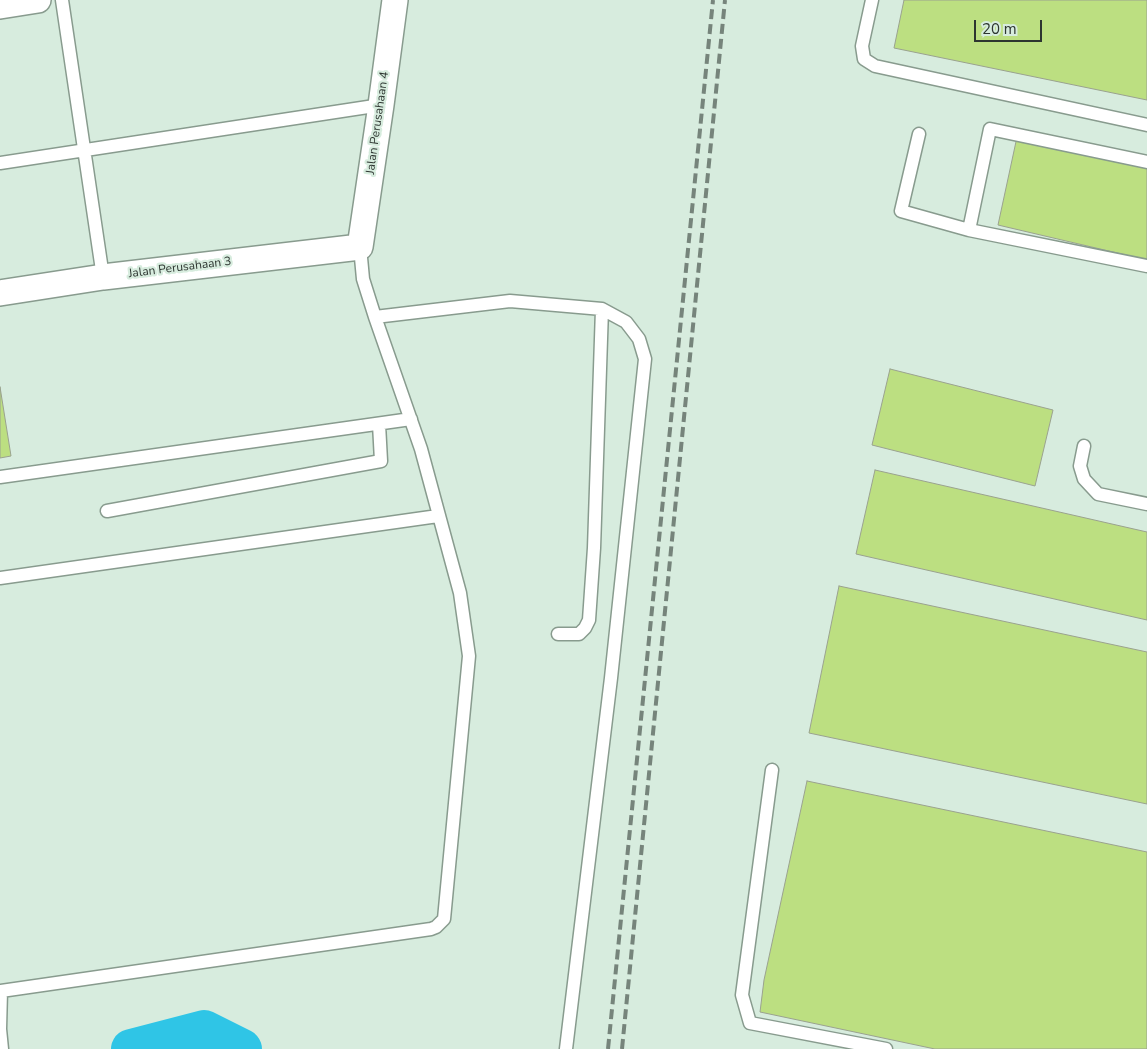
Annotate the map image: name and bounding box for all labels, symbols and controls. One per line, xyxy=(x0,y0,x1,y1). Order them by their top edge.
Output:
scale bar xyxy=(977,10,1044,42)
text: 20 m xyxy=(982,19,1017,39)
street label: Jalan Perusahaan 4 xyxy=(364,71,392,175)
street label: Jalan Perusahaan 3 xyxy=(128,255,232,281)

